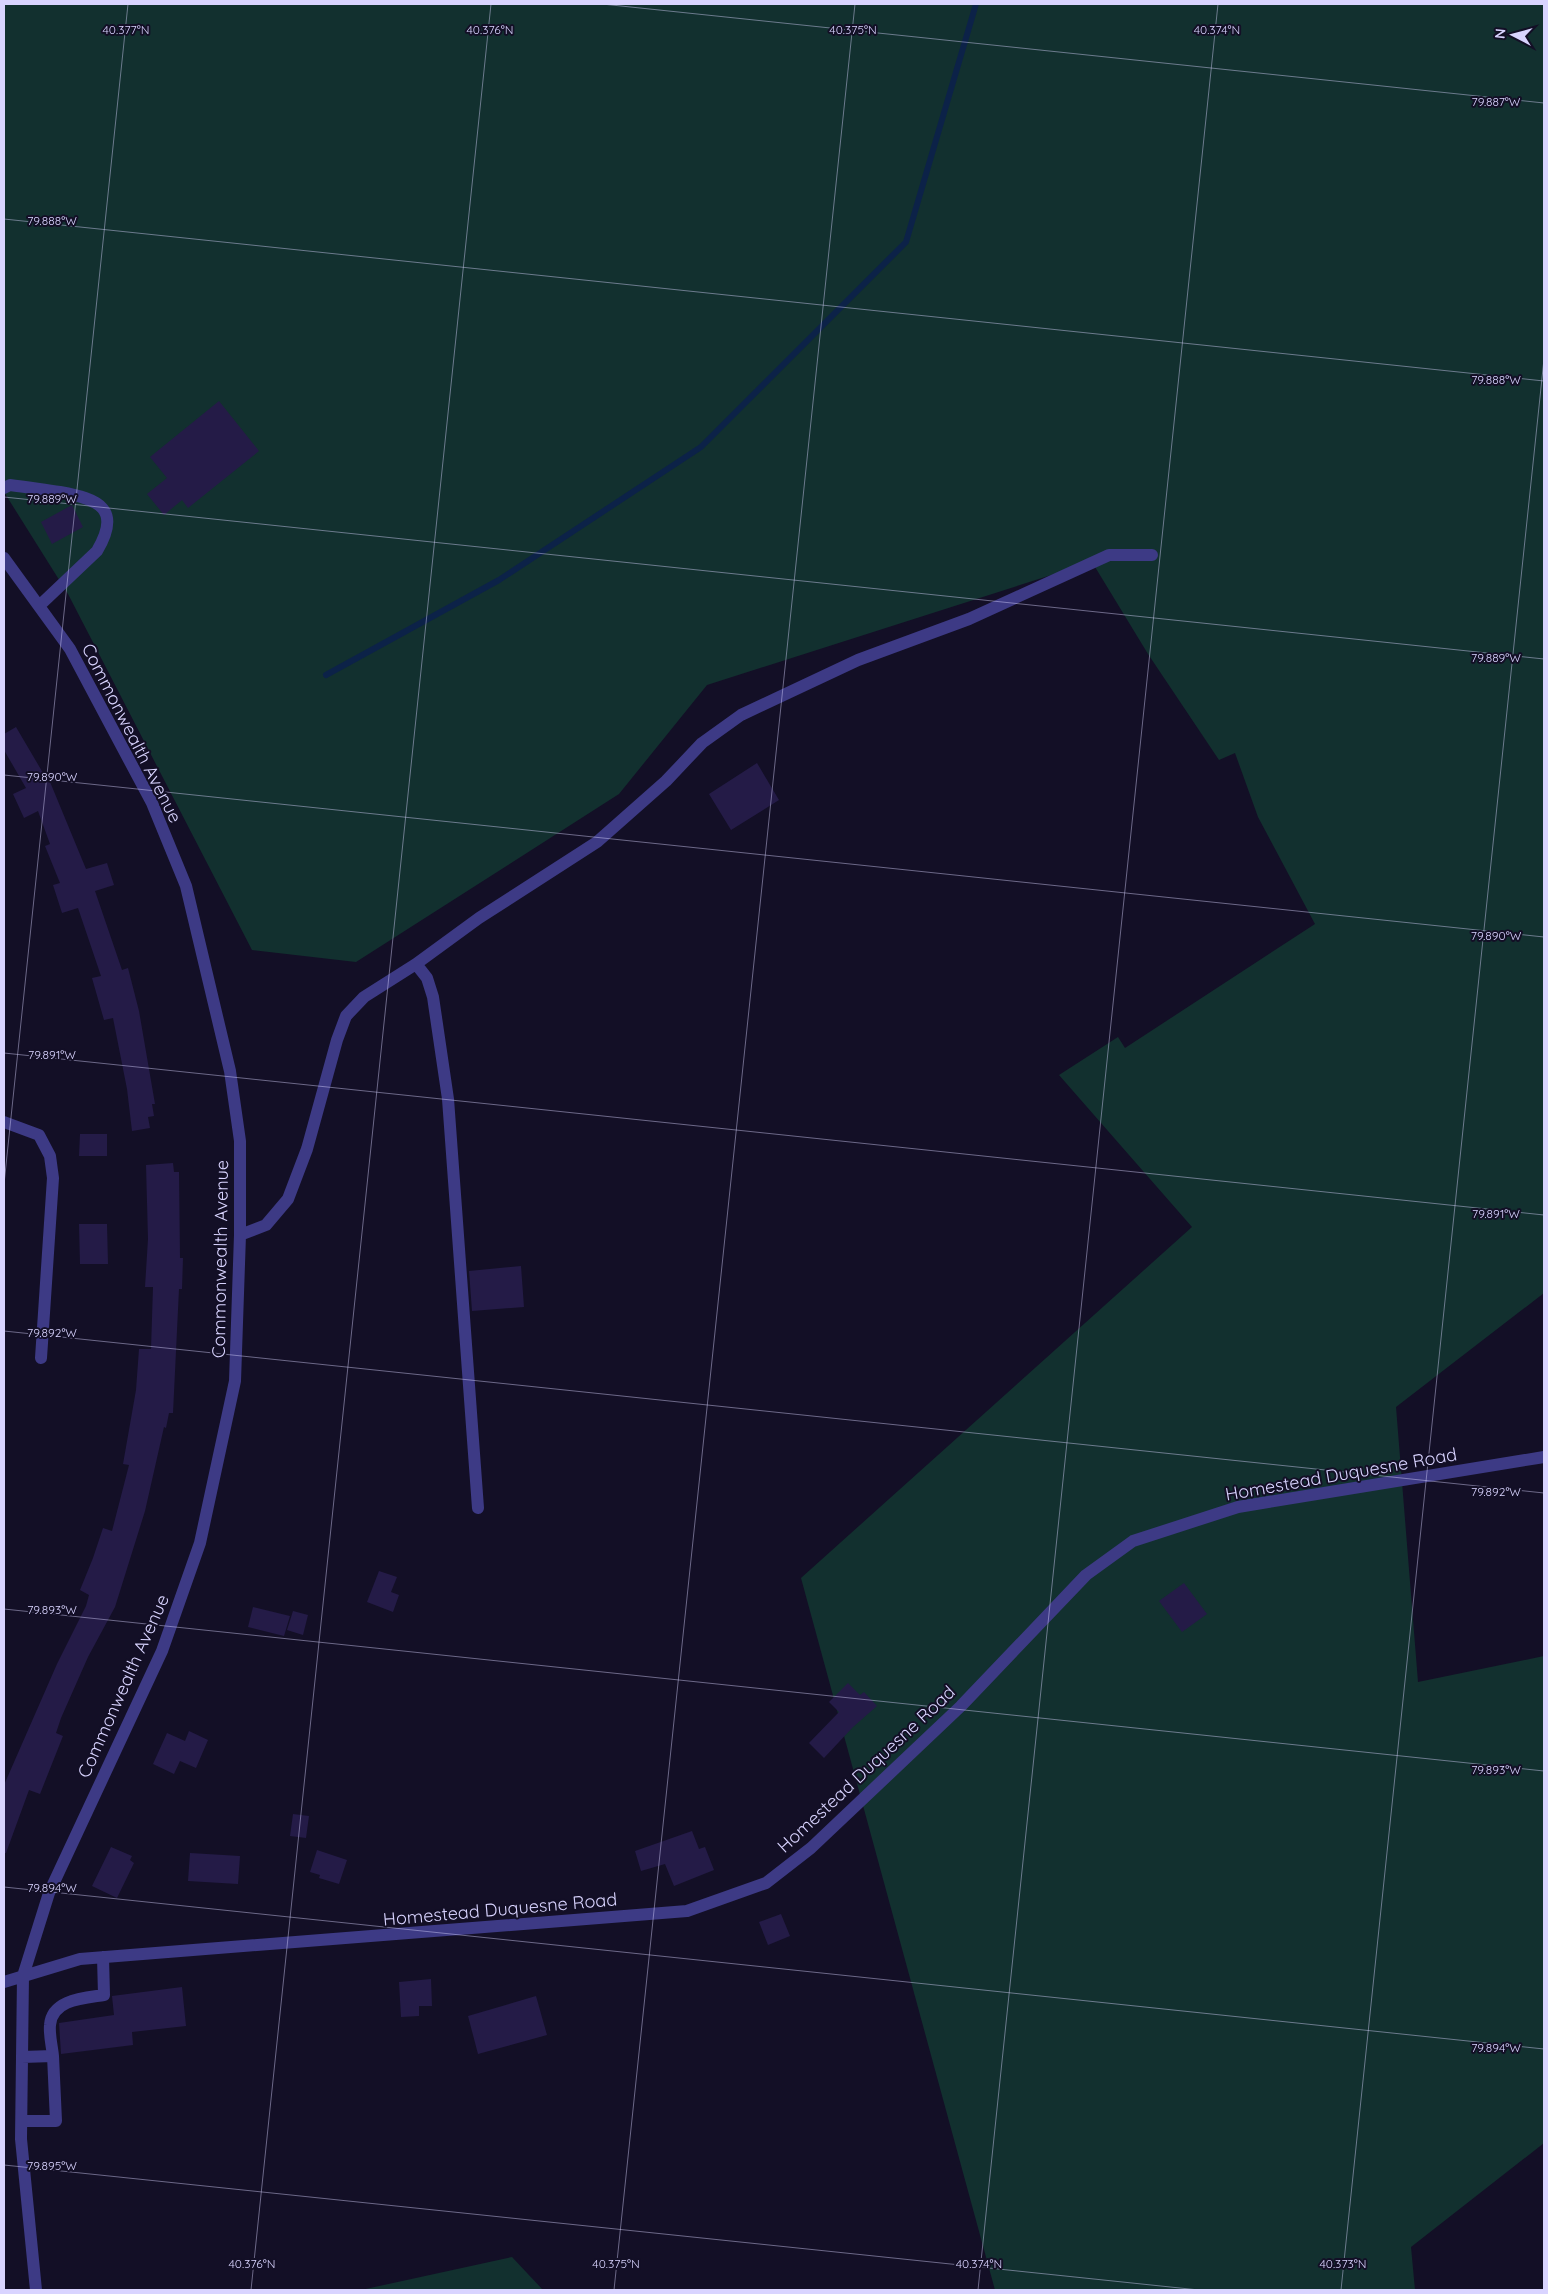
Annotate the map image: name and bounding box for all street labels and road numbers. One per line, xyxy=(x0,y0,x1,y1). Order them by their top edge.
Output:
street label: Commonwealth Avenue xyxy=(77,639,187,827)
street label: Commonwealth Avenue xyxy=(207,1160,233,1358)
street label: Homestead Duquesne Road xyxy=(1223,1442,1459,1506)
street label: Commonwealth Avenue xyxy=(72,1591,174,1781)
street label: Homestead Duquesne Road xyxy=(772,1680,960,1858)
street label: Homestead Duquesne Road xyxy=(382,1887,618,1931)

